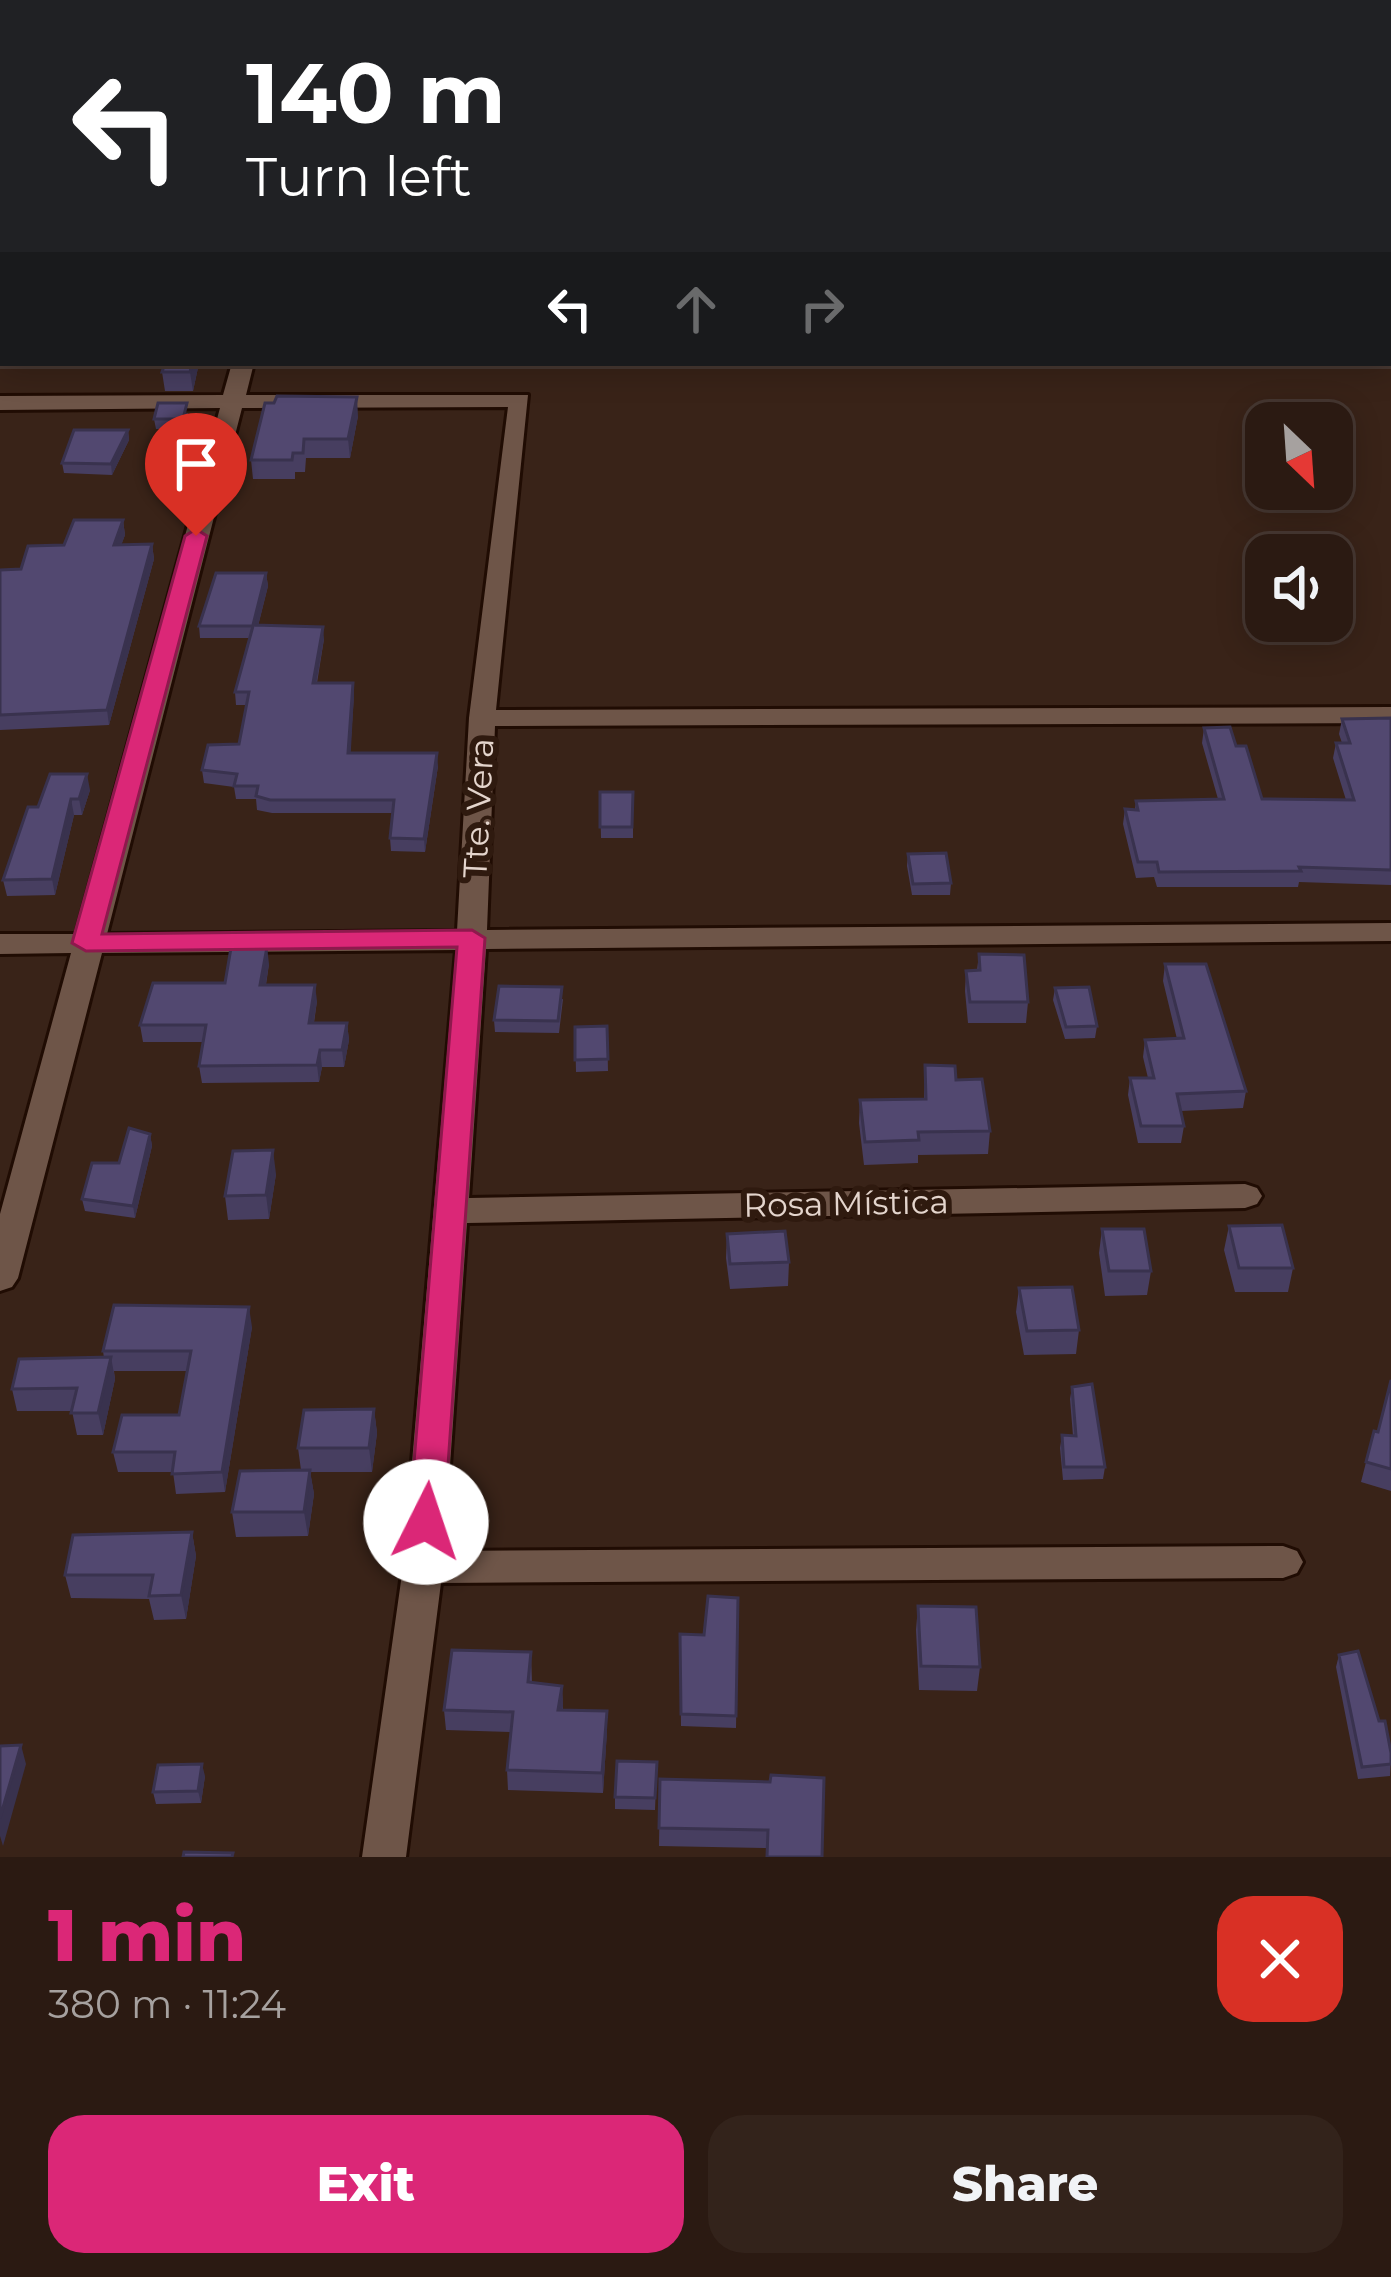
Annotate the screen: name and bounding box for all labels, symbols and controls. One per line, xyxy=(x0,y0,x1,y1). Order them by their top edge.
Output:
text: 140 m xyxy=(246,42,506,144)
icon: left xyxy=(48,48,204,204)
text: Turn left xyxy=(246,144,472,210)
icon: left xyxy=(537,276,603,342)
icon: ahead xyxy=(663,276,729,342)
icon: right xyxy=(789,276,855,342)
north arrow xyxy=(1245,402,1353,510)
map controls xyxy=(1245,402,1353,642)
pin xyxy=(145,413,247,536)
icon: arrive xyxy=(163,431,229,497)
button: sound xyxy=(1245,534,1353,642)
street label: Tte. Vera xyxy=(454,737,502,879)
street label: Rosa Mística xyxy=(743,1181,949,1225)
position arrow xyxy=(363,1459,489,1585)
text: 1 min xyxy=(48,1891,246,1979)
button: close xyxy=(1217,1896,1343,2022)
text: 380 m · 11:24 xyxy=(48,1980,286,2028)
button: Exit xyxy=(48,2115,684,2253)
button: Share xyxy=(708,2115,1343,2253)

